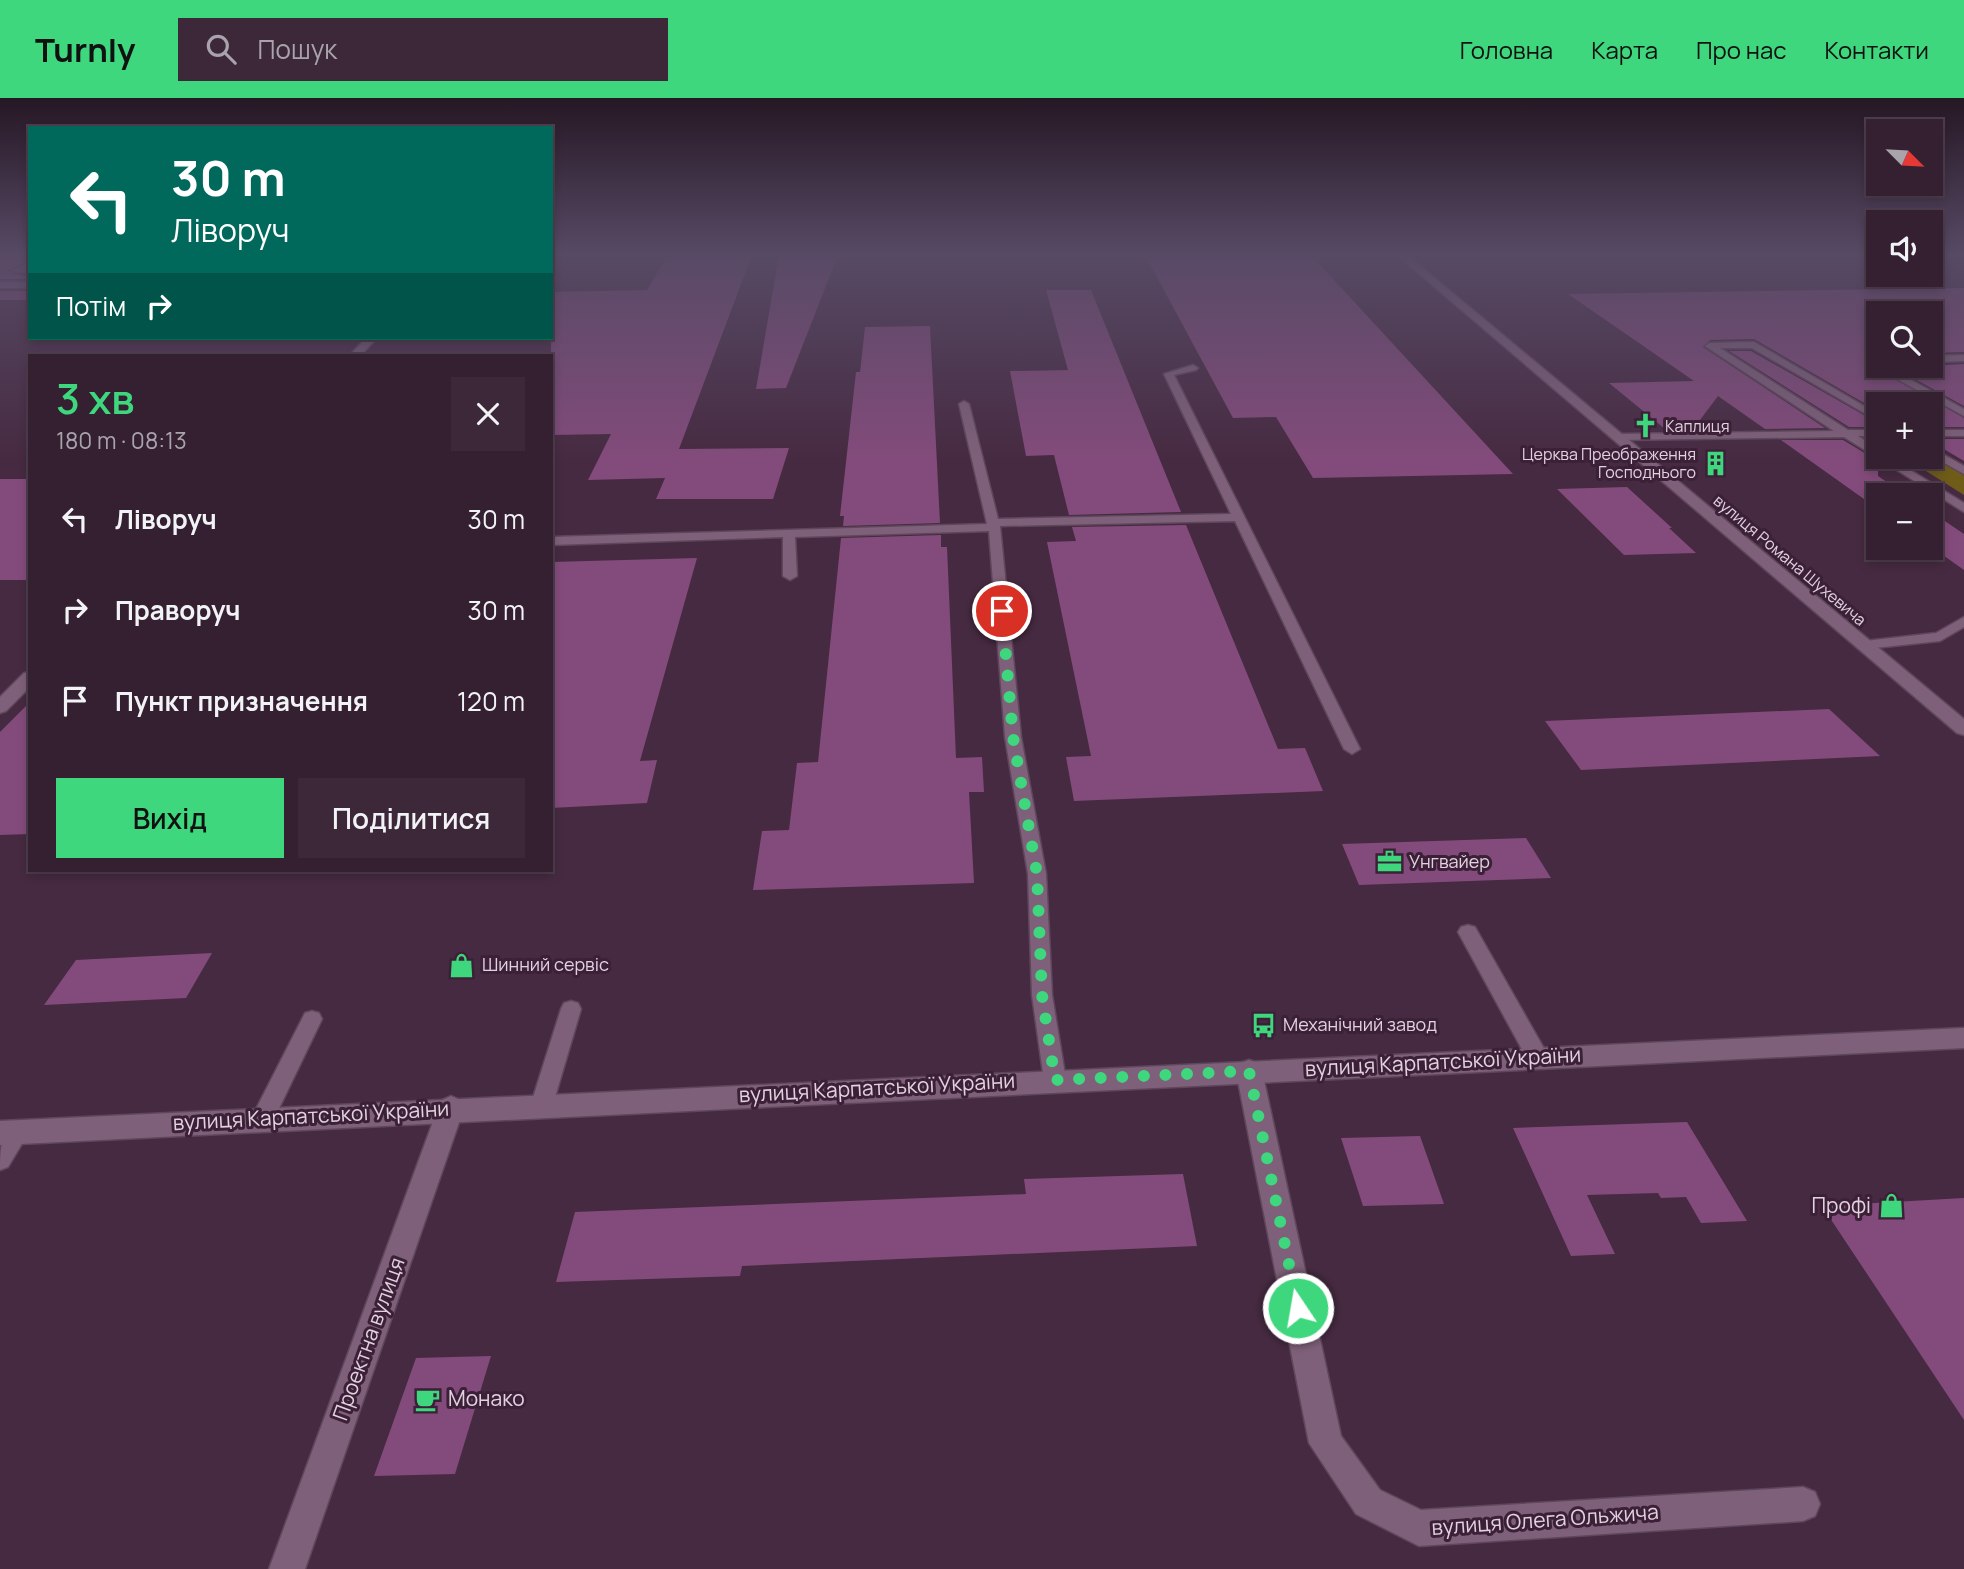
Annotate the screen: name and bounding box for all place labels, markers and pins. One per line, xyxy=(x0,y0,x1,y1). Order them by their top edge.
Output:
church icon: Каплиця xyxy=(1631,412,1659,440)
place label: Каплиця xyxy=(1665,415,1730,437)
place label: Церква Преображення Господнього xyxy=(1522,443,1696,483)
building icon: Церква Преображення Господнього xyxy=(1702,449,1730,477)
pin xyxy=(972,581,1032,641)
office icon: Унгвайер xyxy=(1375,848,1403,876)
place label: Унгвайер xyxy=(1409,849,1490,873)
shop icon: Шинний сервіс xyxy=(448,951,476,979)
place label: Шинний сервіс xyxy=(482,952,609,976)
bus stop icon: Механічний завод xyxy=(1249,1011,1277,1039)
place label: Механічний завод xyxy=(1283,1012,1437,1036)
place label: Профі xyxy=(1812,1191,1871,1219)
shop icon: Профі xyxy=(1877,1192,1905,1220)
place label: Монако xyxy=(448,1384,525,1412)
cafe icon: Монако xyxy=(414,1385,442,1413)

